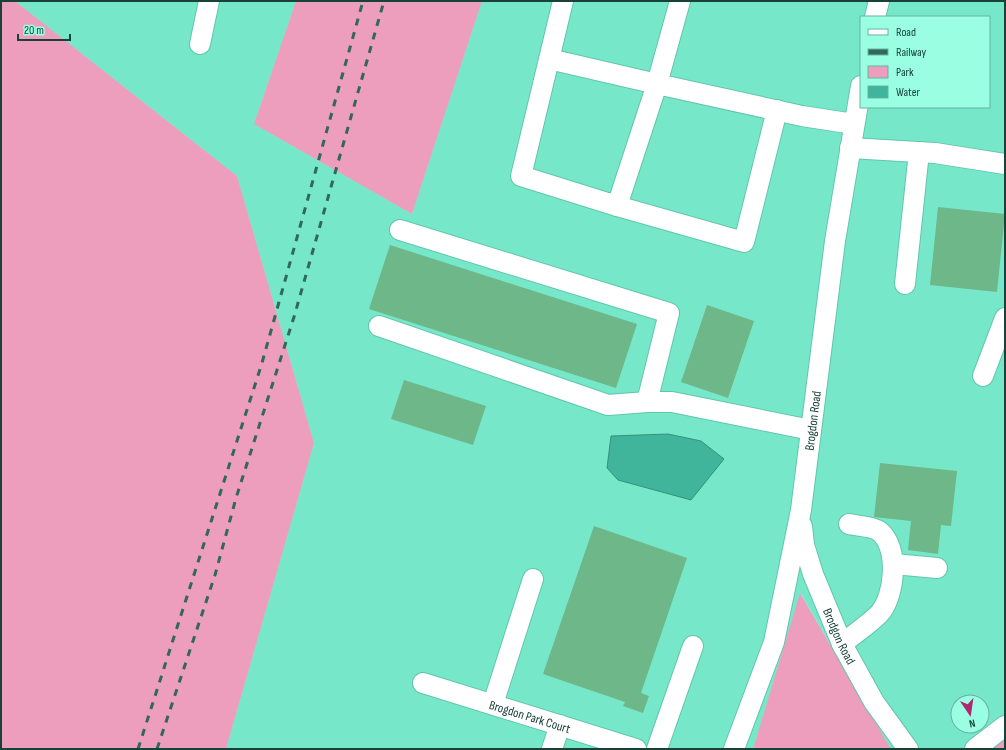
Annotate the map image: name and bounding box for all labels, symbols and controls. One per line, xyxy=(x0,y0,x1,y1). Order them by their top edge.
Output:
scale bar xyxy=(18,16,70,42)
legend xyxy=(860,16,990,108)
text: 20 m xyxy=(24,23,44,38)
text: Road xyxy=(896,25,916,40)
text: Railway xyxy=(896,45,927,60)
text: Park xyxy=(896,65,914,80)
text: Water xyxy=(896,85,920,100)
street label: Brogdon Road xyxy=(802,390,825,452)
street label: Brodgon Road xyxy=(819,606,859,667)
north arrow xyxy=(950,694,990,734)
street label: Brogdon Park Court xyxy=(487,697,572,737)
text: N xyxy=(968,716,976,730)

